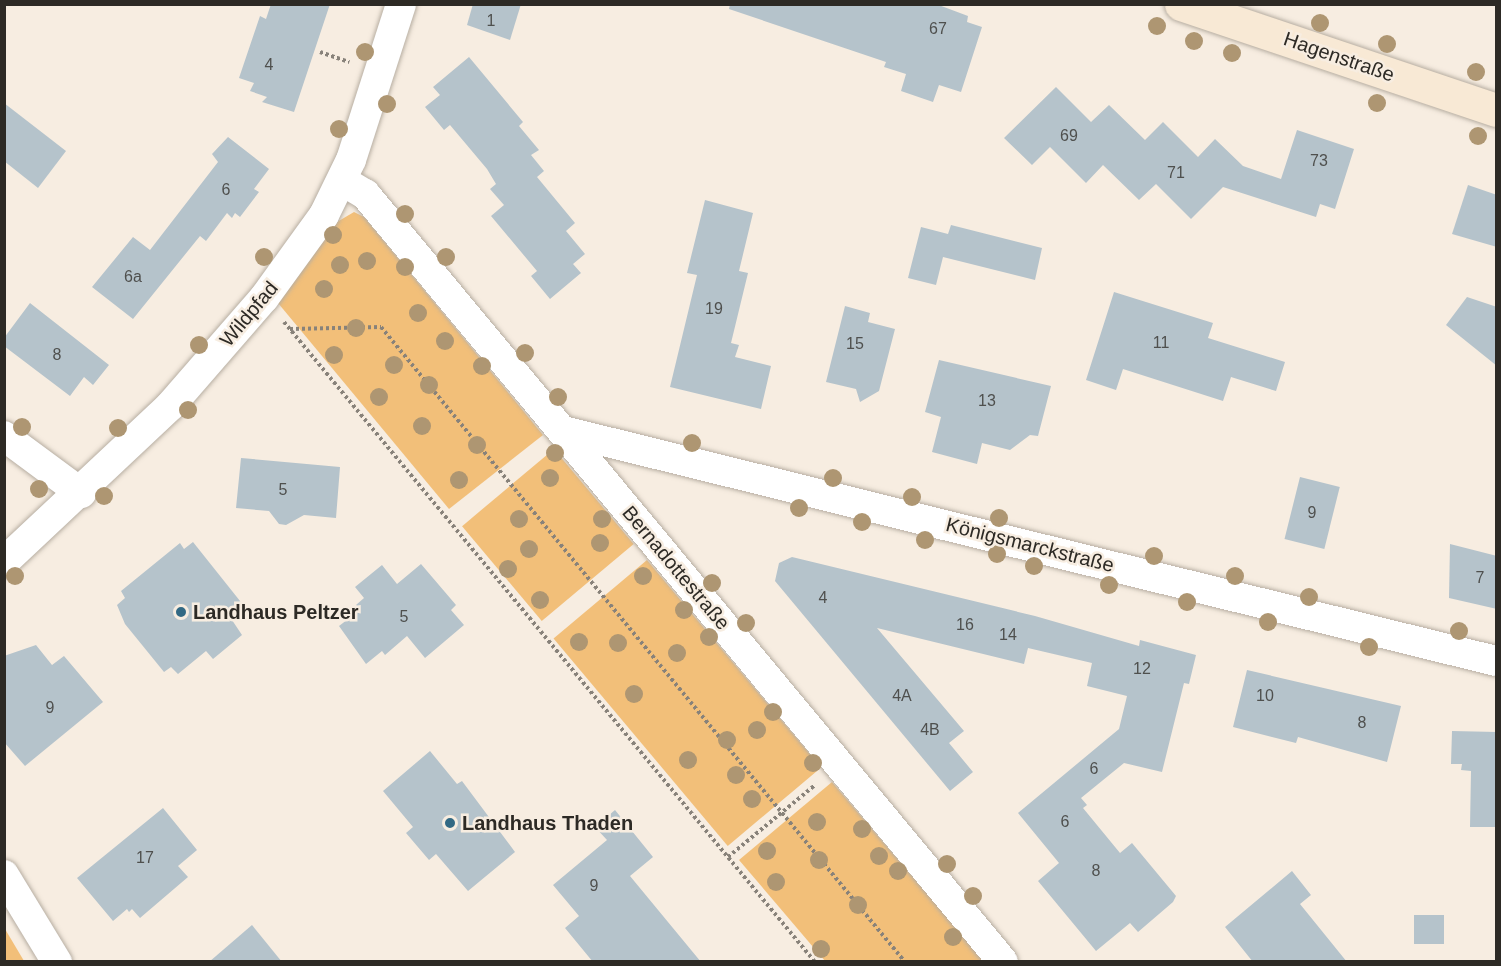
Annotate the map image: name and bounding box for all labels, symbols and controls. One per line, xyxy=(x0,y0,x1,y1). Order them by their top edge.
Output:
house number: 1 xyxy=(487,11,495,31)
house number: 67 xyxy=(929,19,947,39)
street label: Hagenstraße xyxy=(1280,27,1398,87)
house number: 4 xyxy=(265,55,273,75)
house number: 69 xyxy=(1060,126,1078,146)
house number: 73 xyxy=(1310,151,1328,171)
house number: 71 xyxy=(1167,163,1185,183)
house number: 6 xyxy=(222,180,230,200)
house number: 6a xyxy=(124,267,142,287)
street label: Wildpfad xyxy=(215,276,283,352)
house number: 19 xyxy=(705,299,723,319)
house number: 11 xyxy=(1153,333,1169,353)
house number: 15 xyxy=(846,334,864,354)
house number: 8 xyxy=(53,345,61,365)
house number: 13 xyxy=(978,391,996,411)
house number: 5 xyxy=(279,480,287,500)
street label: Bernadottestraße xyxy=(617,501,735,635)
house number: 9 xyxy=(1308,503,1316,523)
street label: Königsmarckstraße xyxy=(944,513,1116,577)
house number: 7 xyxy=(1476,568,1484,588)
house number: 4 xyxy=(819,588,827,608)
place label: Landhaus Peltzer xyxy=(193,600,359,624)
marker: Landhaus Peltzer xyxy=(174,605,188,619)
house number: 5 xyxy=(400,607,408,627)
house number: 16 xyxy=(956,615,974,635)
house number: 14 xyxy=(999,625,1017,645)
house number: 12 xyxy=(1133,659,1151,679)
house number: 4A xyxy=(892,686,912,706)
house number: 10 xyxy=(1256,686,1274,706)
house number: 9 xyxy=(46,698,54,718)
house number: 8 xyxy=(1358,713,1366,733)
house number: 4B xyxy=(920,720,940,740)
house number: 6 xyxy=(1090,759,1098,779)
place label: Landhaus Thaden xyxy=(462,811,633,835)
house number: 6 xyxy=(1061,812,1069,832)
marker: Landhaus Thaden xyxy=(443,816,457,830)
house number: 17 xyxy=(136,848,154,868)
house number: 8 xyxy=(1092,861,1100,881)
house number: 9 xyxy=(590,876,598,896)

